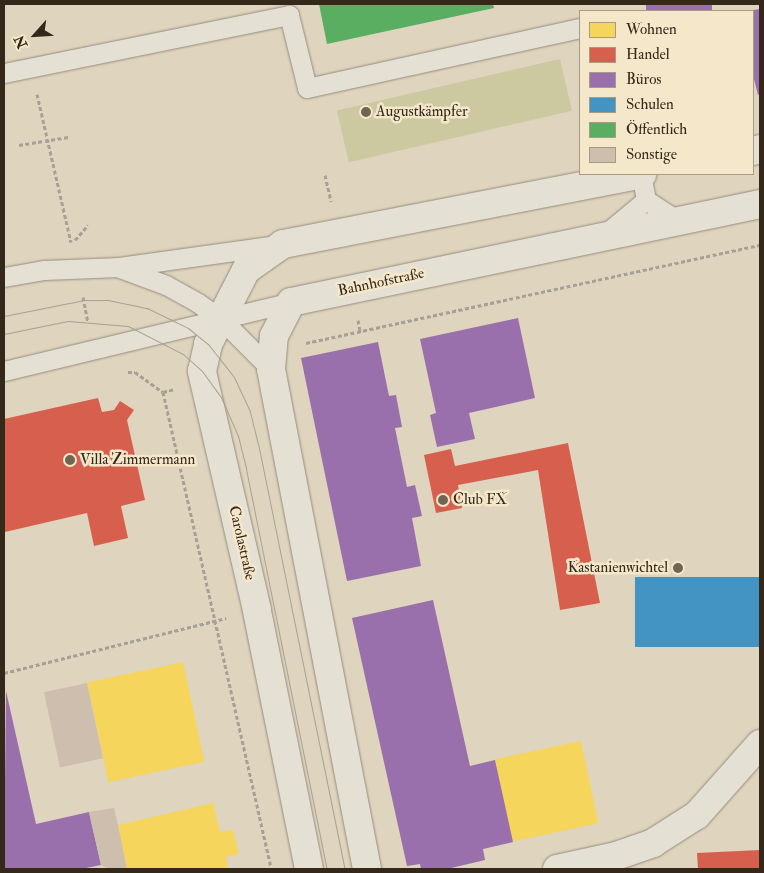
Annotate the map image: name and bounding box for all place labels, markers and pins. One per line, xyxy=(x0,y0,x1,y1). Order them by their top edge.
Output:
place label: Augustkämpfer xyxy=(376,103,468,121)
marker: Augustkämpfer xyxy=(360,106,372,118)
place label: Villa Zimmermann xyxy=(80,451,195,469)
marker: Villa Zimmermann xyxy=(64,454,76,466)
place label: Club FX xyxy=(453,491,507,509)
marker: Club FX xyxy=(437,494,449,506)
place label: Kastanienwichtel xyxy=(568,559,668,577)
marker: Kastanienwichtel xyxy=(672,562,684,574)

